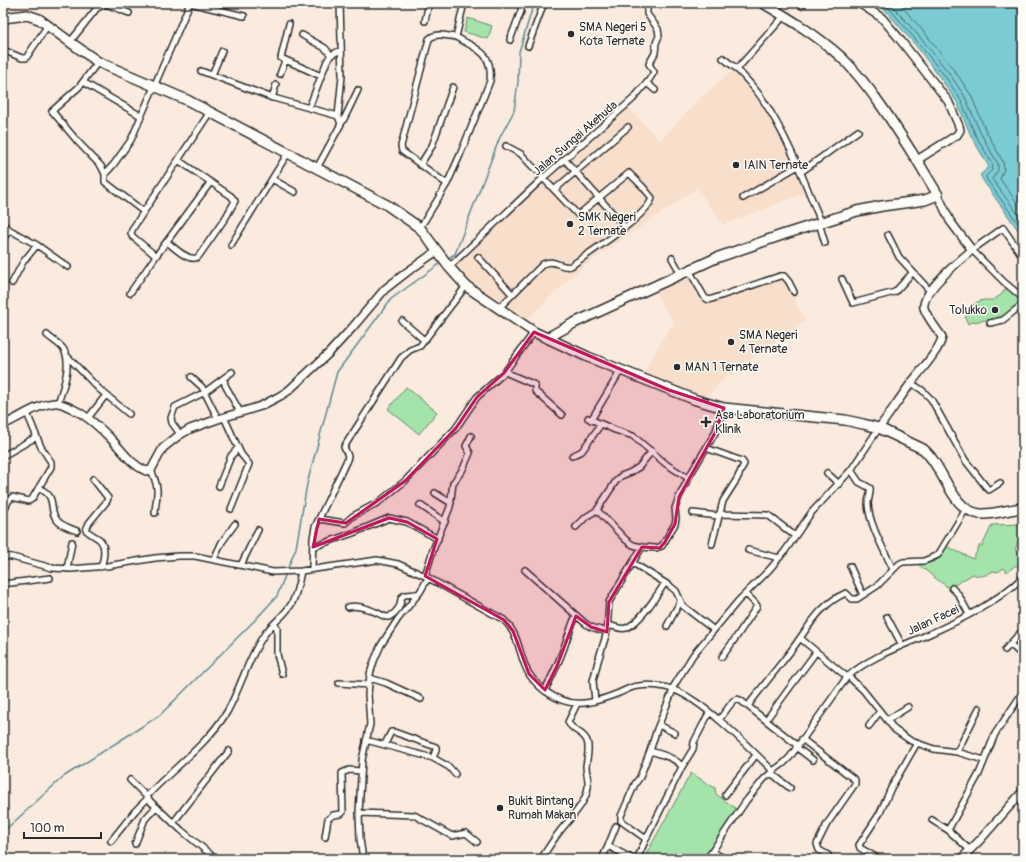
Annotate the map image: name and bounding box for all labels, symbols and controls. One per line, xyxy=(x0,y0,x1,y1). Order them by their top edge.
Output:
place label: SMA Negeri 5 Kota Ternate xyxy=(579,20,647,49)
marker: SMA Negeri 5 Kota Ternate xyxy=(566,29,576,39)
street label: Jalan Sungai Akehuda xyxy=(530,97,621,179)
place label: IAIN Ternate xyxy=(744,158,808,173)
marker: IAIN Ternate xyxy=(731,160,741,170)
place label: SMK Negeri 2 Ternate xyxy=(578,210,636,239)
marker: SMK Negeri 2 Ternate xyxy=(565,219,575,229)
place label: Tolukko xyxy=(949,303,988,318)
marker: Tolukko xyxy=(990,305,1000,315)
place label: SMA Negeri 4 Ternate xyxy=(739,328,797,357)
marker: SMA Negeri 4 Ternate xyxy=(726,337,736,347)
place label: MAN 1 Ternate xyxy=(685,360,758,375)
marker: MAN 1 Ternate xyxy=(672,362,682,372)
place label: Asa Laboratorium Klinik xyxy=(715,408,805,437)
marker: Asa Laboratorium Klinik xyxy=(700,416,712,428)
street label: Jalan Facei xyxy=(905,602,961,639)
place label: Bukit Bintang Rumah Makan xyxy=(508,794,577,823)
marker: Bukit Bintang Rumah Makan xyxy=(495,803,505,813)
scale bar xyxy=(24,814,101,840)
text: 100 m xyxy=(30,821,65,836)

